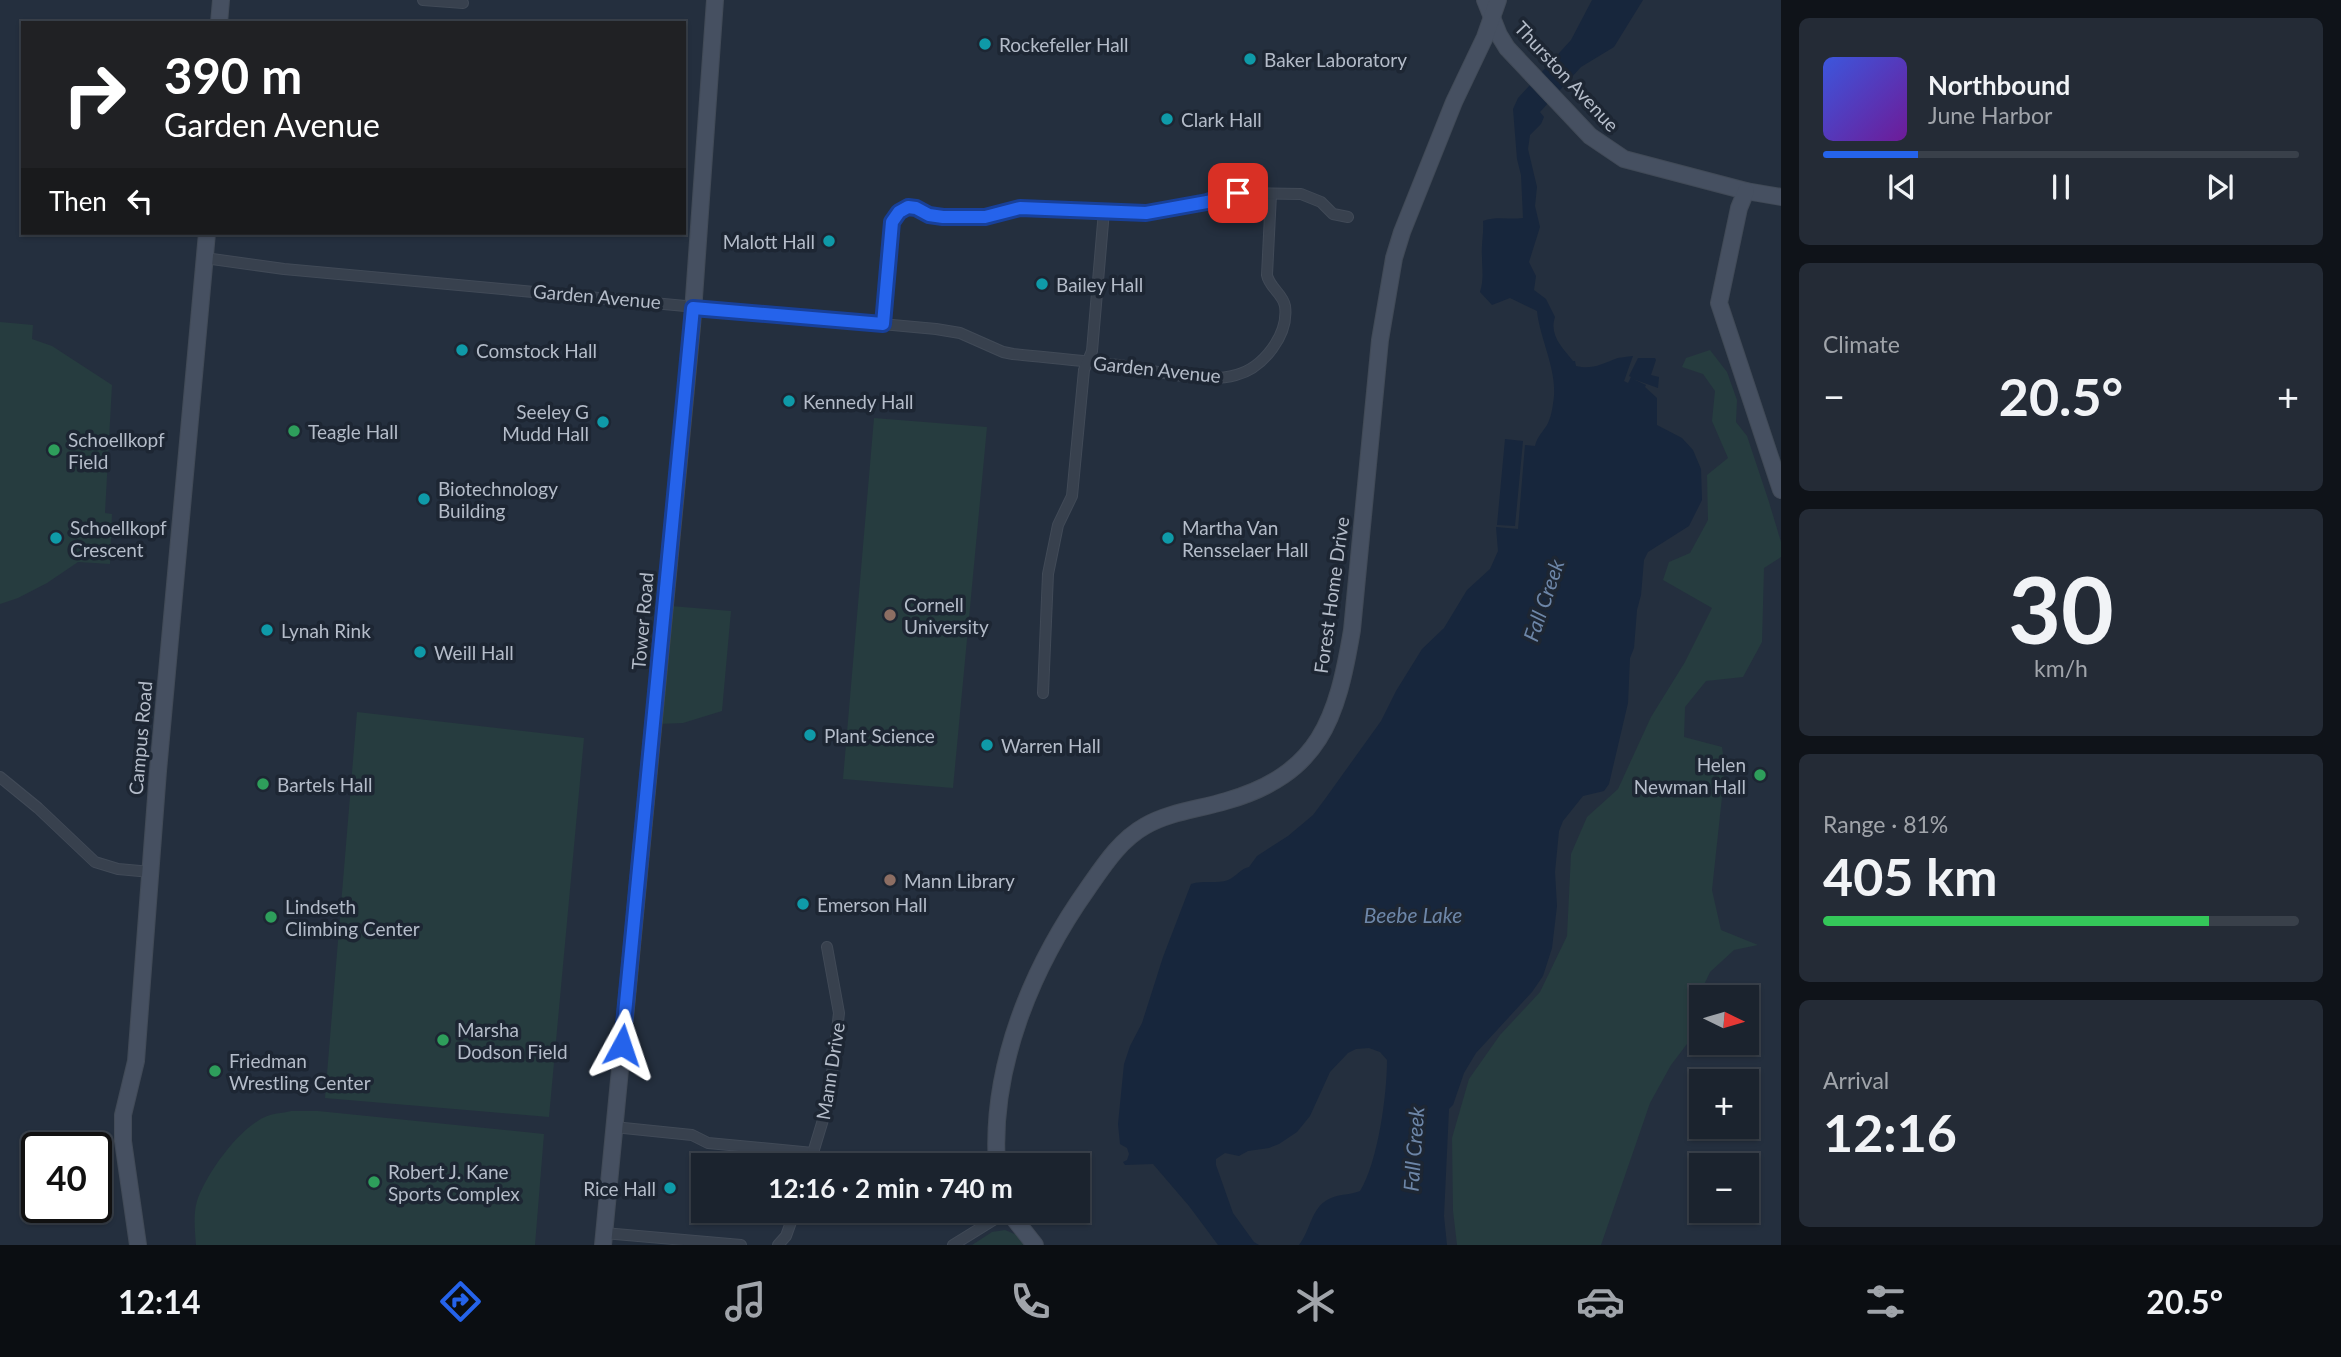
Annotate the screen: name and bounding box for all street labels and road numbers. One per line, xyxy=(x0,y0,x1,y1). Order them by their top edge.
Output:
street label: Thurston Avenue xyxy=(1510,16,1624,136)
street label: Garden Avenue xyxy=(532,279,662,313)
street label: Garden Avenue xyxy=(1092,351,1222,387)
street label: Forest Home Drive xyxy=(1309,515,1353,675)
street label: Tower Road xyxy=(626,571,658,671)
street label: Campus Road xyxy=(124,680,156,796)
street label: Mann Drive xyxy=(811,1021,849,1121)

